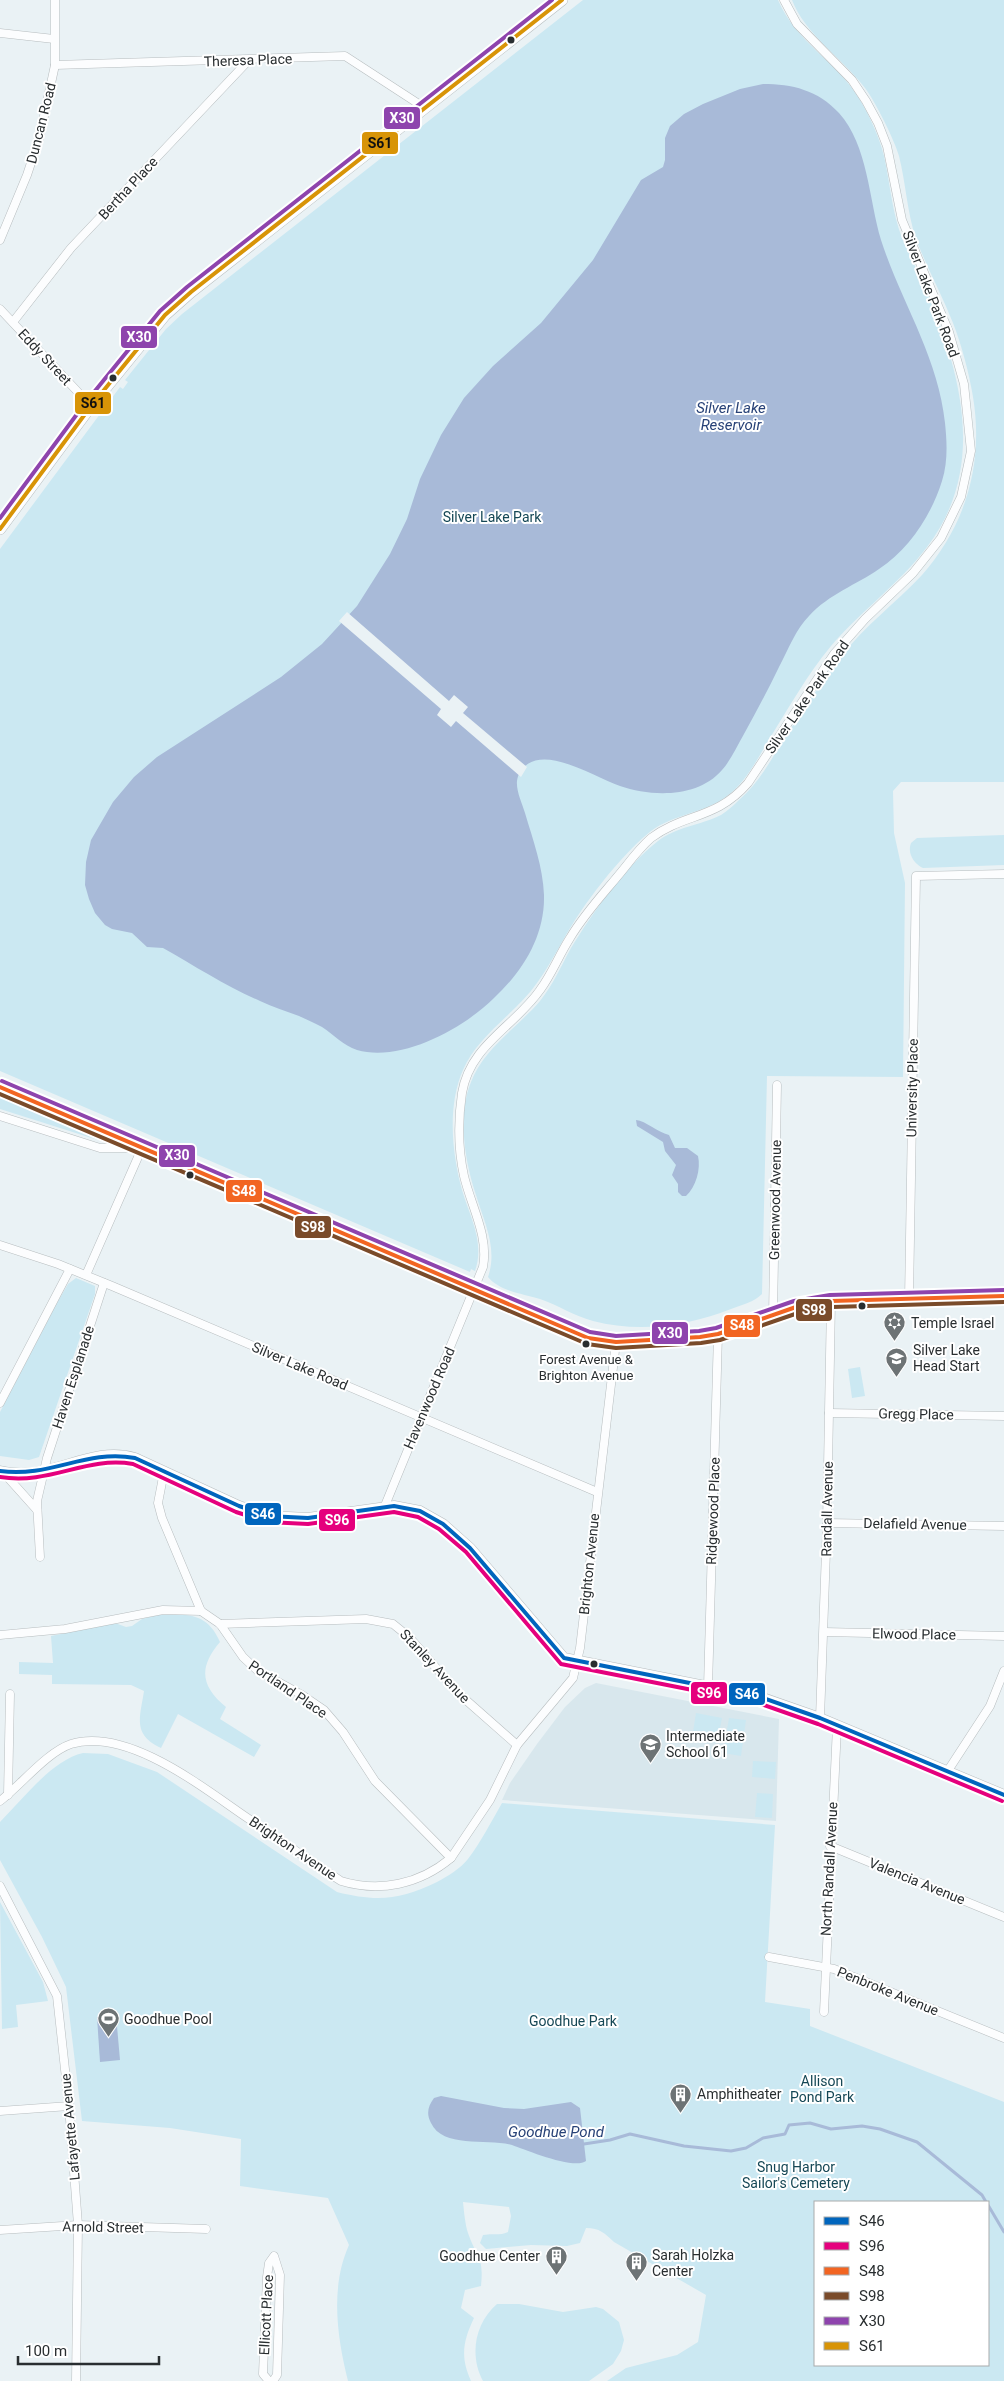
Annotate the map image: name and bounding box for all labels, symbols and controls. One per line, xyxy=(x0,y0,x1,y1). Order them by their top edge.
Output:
unlabelled marker xyxy=(506,35,516,45)
street label: Theresa Place xyxy=(204,50,292,70)
street label: Duncan Road xyxy=(23,81,59,165)
line badge: X30 xyxy=(383,106,421,130)
text: X30 xyxy=(390,110,414,126)
line badge: S61 xyxy=(361,131,399,155)
text: S61 xyxy=(368,135,392,151)
street label: Bertha Place xyxy=(95,154,161,222)
street label: Silver Lake Park Road xyxy=(899,228,963,360)
line badge: X30 xyxy=(120,325,158,349)
street label: Eddy Street xyxy=(15,326,75,389)
text: X30 xyxy=(127,329,151,345)
unlabelled marker xyxy=(108,373,118,383)
line badge: S61 xyxy=(74,391,112,415)
text: S61 xyxy=(81,395,105,411)
water label: Silver Lake Reservoir xyxy=(696,399,766,434)
park label: Silver Lake Park xyxy=(443,509,542,525)
street label: Silver Lake Park Road xyxy=(762,637,852,757)
street label: University Place xyxy=(903,1038,921,1138)
street label: Greenwood Avenue xyxy=(766,1140,784,1260)
line badge: X30 xyxy=(158,1144,196,1168)
text: X30 xyxy=(165,1147,189,1163)
unlabelled marker xyxy=(185,1170,195,1180)
line badge: S48 xyxy=(225,1179,263,1203)
text: S48 xyxy=(232,1183,256,1199)
line badge: S98 xyxy=(294,1215,332,1239)
text: S98 xyxy=(301,1219,325,1235)
line badge: S98 xyxy=(795,1298,833,1322)
unlabelled marker xyxy=(857,1301,867,1311)
text: S98 xyxy=(802,1302,826,1318)
synagogue icon: Temple Israel xyxy=(883,1311,907,1342)
line badge: S48 xyxy=(723,1314,761,1338)
place label: Temple Israel xyxy=(911,1315,995,1331)
text: S48 xyxy=(730,1317,754,1333)
line badge: X30 xyxy=(651,1321,689,1345)
street label: Haven Esplanade xyxy=(49,1323,97,1431)
text: X30 xyxy=(658,1325,682,1341)
street label: Silver Lake Road xyxy=(250,1339,350,1393)
marker: Forest Avenue & Brighton Avenue xyxy=(581,1339,591,1349)
place label: Silver Lake Head Start xyxy=(913,1342,980,1374)
street label: Havenwood Road xyxy=(400,1345,458,1451)
school or university icon: Silver Lake Head Start xyxy=(885,1346,909,1377)
place label: Forest Avenue & Brighton Avenue xyxy=(539,1352,634,1383)
street label: Gregg Place xyxy=(878,1405,954,1423)
street label: Ridgewood Place xyxy=(703,1457,723,1565)
street label: Randall Avenue xyxy=(818,1461,836,1557)
line badge: S46 xyxy=(244,1502,282,1526)
text: S46 xyxy=(251,1506,275,1522)
line badge: S96 xyxy=(318,1508,356,1532)
text: S96 xyxy=(325,1512,349,1528)
street label: Brighton Avenue xyxy=(576,1513,602,1615)
street label: Delafield Avenue xyxy=(863,1515,967,1533)
street label: Elwood Place xyxy=(872,1625,956,1643)
street label: Stanley Avenue xyxy=(397,1626,473,1706)
street label: Portland Place xyxy=(246,1657,330,1721)
unlabelled marker xyxy=(589,1659,599,1669)
line badge: S96 xyxy=(690,1681,728,1705)
line badge: S46 xyxy=(728,1682,766,1706)
text: S96 xyxy=(697,1685,721,1701)
text: S46 xyxy=(735,1686,759,1702)
place label: Intermediate School 61 xyxy=(666,1728,745,1760)
school or university icon: Intermediate School 61 xyxy=(638,1732,662,1763)
street label: North Randall Avenue xyxy=(817,1801,841,1937)
street label: Brighton Avenue xyxy=(246,1813,340,1883)
street label: Valencia Avenue xyxy=(867,1854,967,1908)
street label: Penbroke Avenue xyxy=(835,1963,941,2019)
sports icon: Goodhue Pool xyxy=(96,2007,120,2038)
place label: Goodhue Pool xyxy=(124,2011,212,2027)
park label: Goodhue Park xyxy=(529,2013,618,2029)
street label: Lafayette Avenue xyxy=(57,2073,83,2181)
park label: Allison Pond Park xyxy=(790,2073,855,2105)
building icon: Amphitheater xyxy=(669,2082,693,2113)
place label: Amphitheater xyxy=(697,2086,782,2102)
water label: Goodhue Pond xyxy=(508,2123,605,2141)
park label: Snug Harbor Sailor's Cemetery xyxy=(742,2159,850,2191)
legend xyxy=(814,2201,989,2366)
text: S46 xyxy=(859,2212,885,2230)
street label: Arnold Street xyxy=(62,2218,144,2236)
text: S96 xyxy=(859,2237,885,2255)
building icon: Goodhue Center xyxy=(544,2244,568,2275)
place label: Sarah Holzka Center xyxy=(652,2247,734,2279)
place label: Goodhue Center xyxy=(439,2248,540,2264)
building icon: Sarah Holzka Center xyxy=(624,2251,648,2282)
text: S48 xyxy=(859,2262,885,2280)
street label: Ellicott Place xyxy=(256,2274,276,2356)
text: S98 xyxy=(859,2287,885,2305)
text: X30 xyxy=(859,2312,885,2330)
scale bar xyxy=(18,2334,159,2366)
text: S61 xyxy=(859,2337,885,2355)
text: 100 m xyxy=(25,2342,67,2360)

